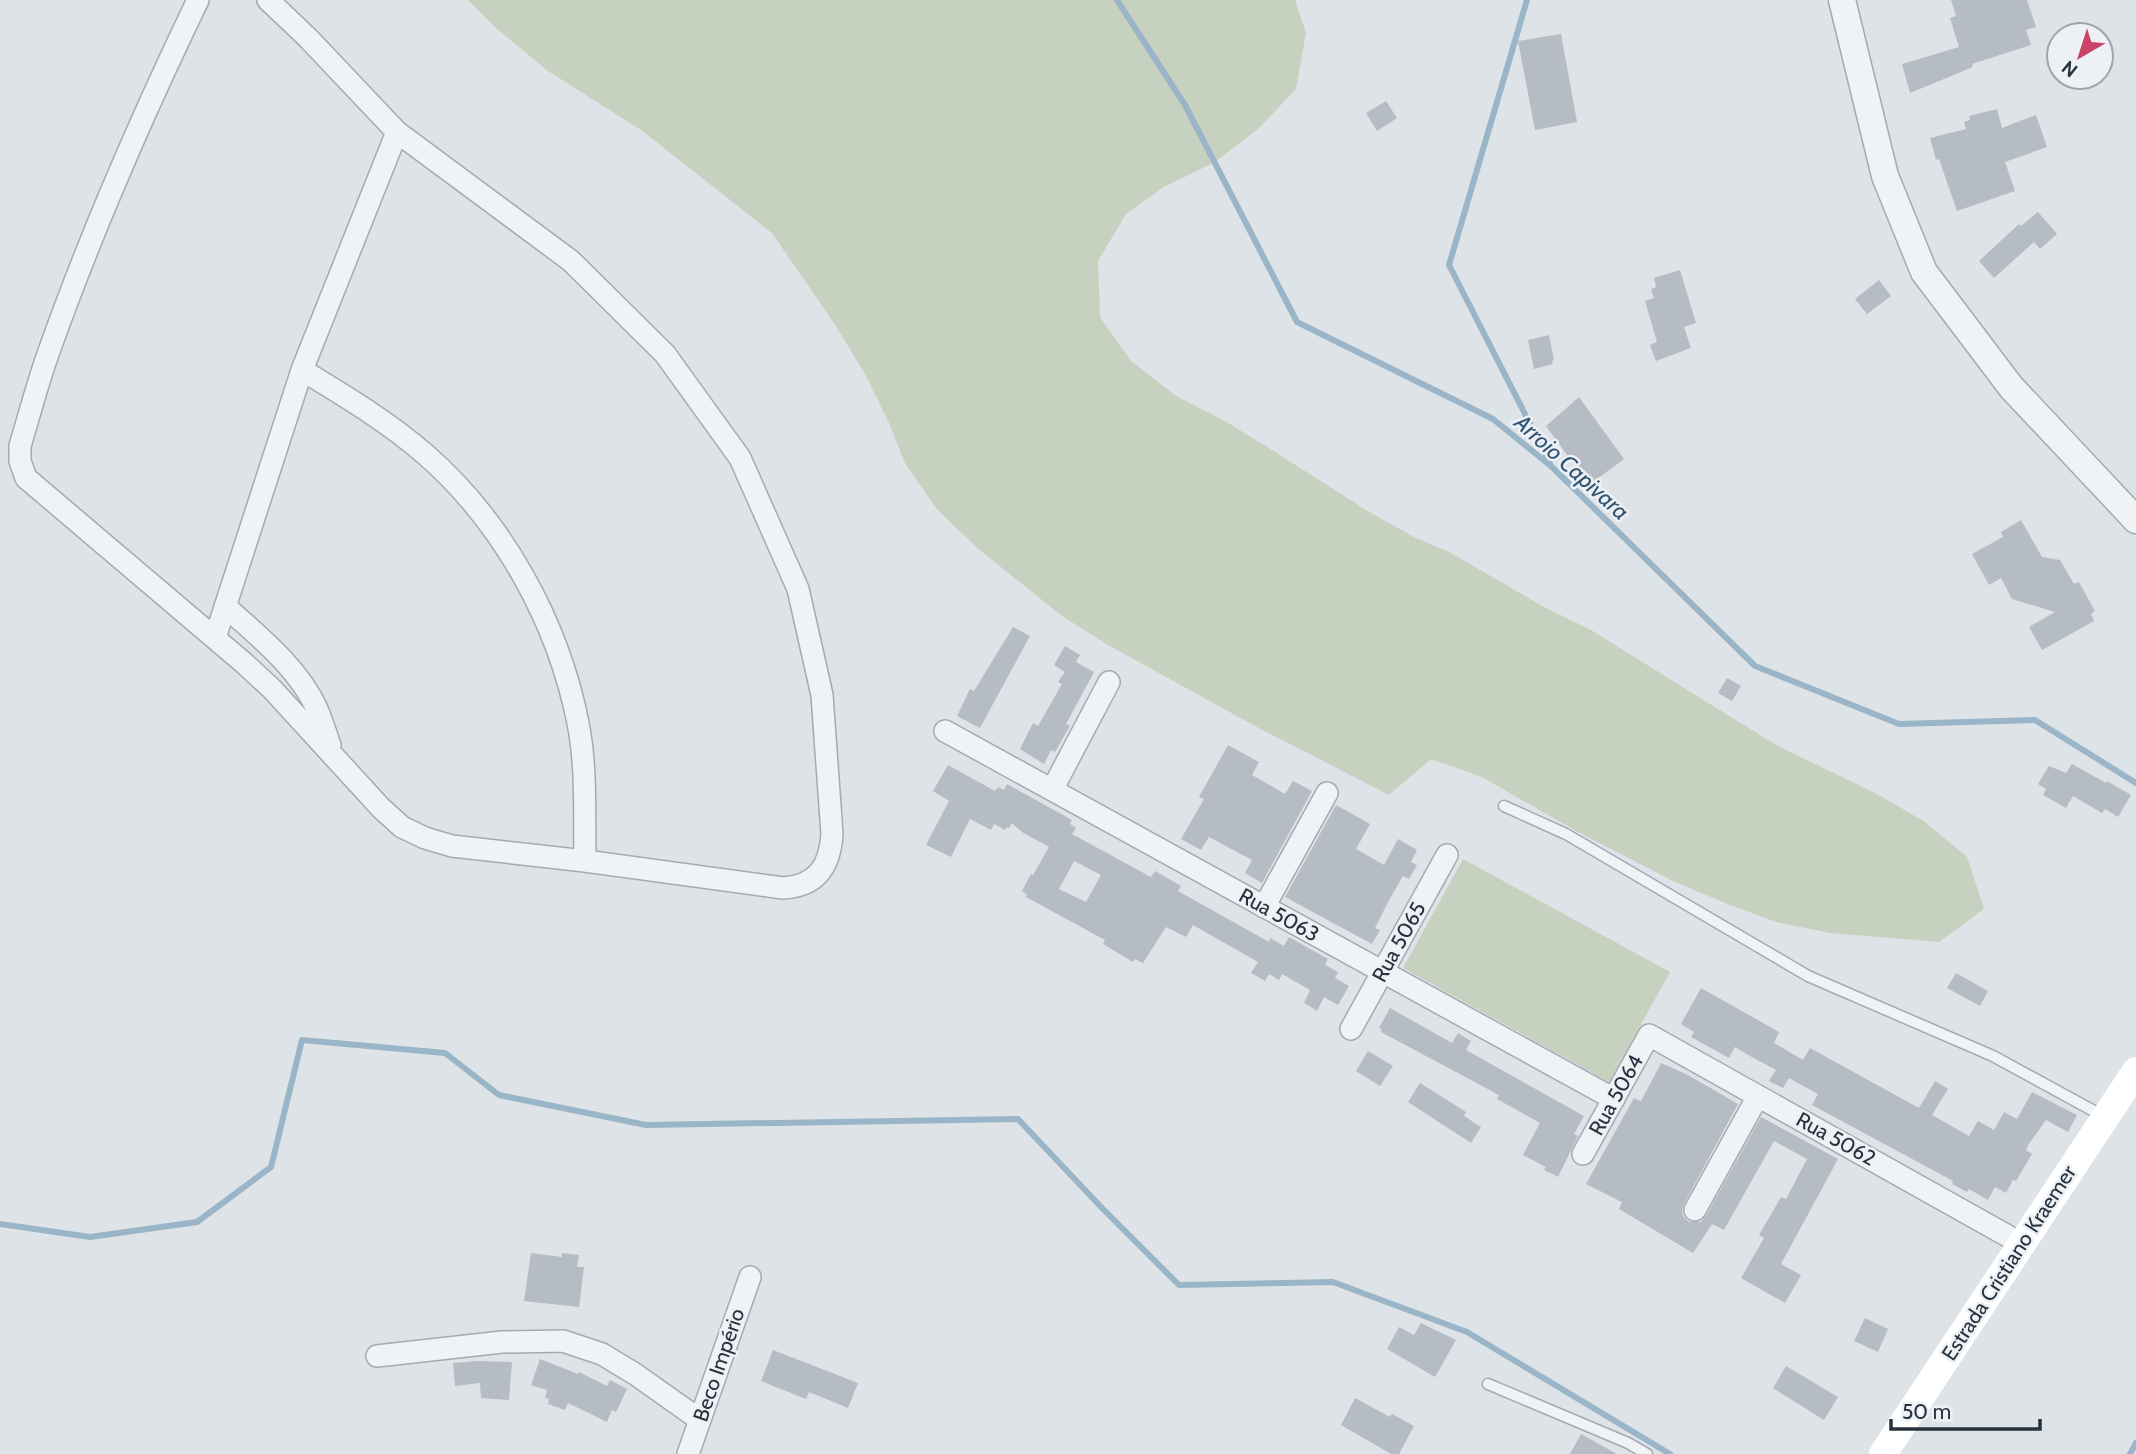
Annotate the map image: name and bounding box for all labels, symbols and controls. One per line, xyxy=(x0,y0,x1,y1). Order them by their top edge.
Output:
north arrow xyxy=(2045,21,2115,91)
text: N xyxy=(2057,56,2082,82)
water label: Arroio Capivara xyxy=(1508,408,1635,526)
street label: Rua 5063 xyxy=(1235,882,1324,947)
street label: Rua 5065 xyxy=(1366,897,1431,986)
street label: Rua 5064 xyxy=(1583,1050,1648,1139)
street label: Rua 5062 xyxy=(1792,1106,1880,1171)
street label: Estrada Cristiano Kraemer xyxy=(1936,1160,2081,1365)
street label: Beco Império xyxy=(688,1305,749,1425)
scale bar xyxy=(1891,1388,2040,1432)
text: 50 m xyxy=(1902,1399,1951,1424)

